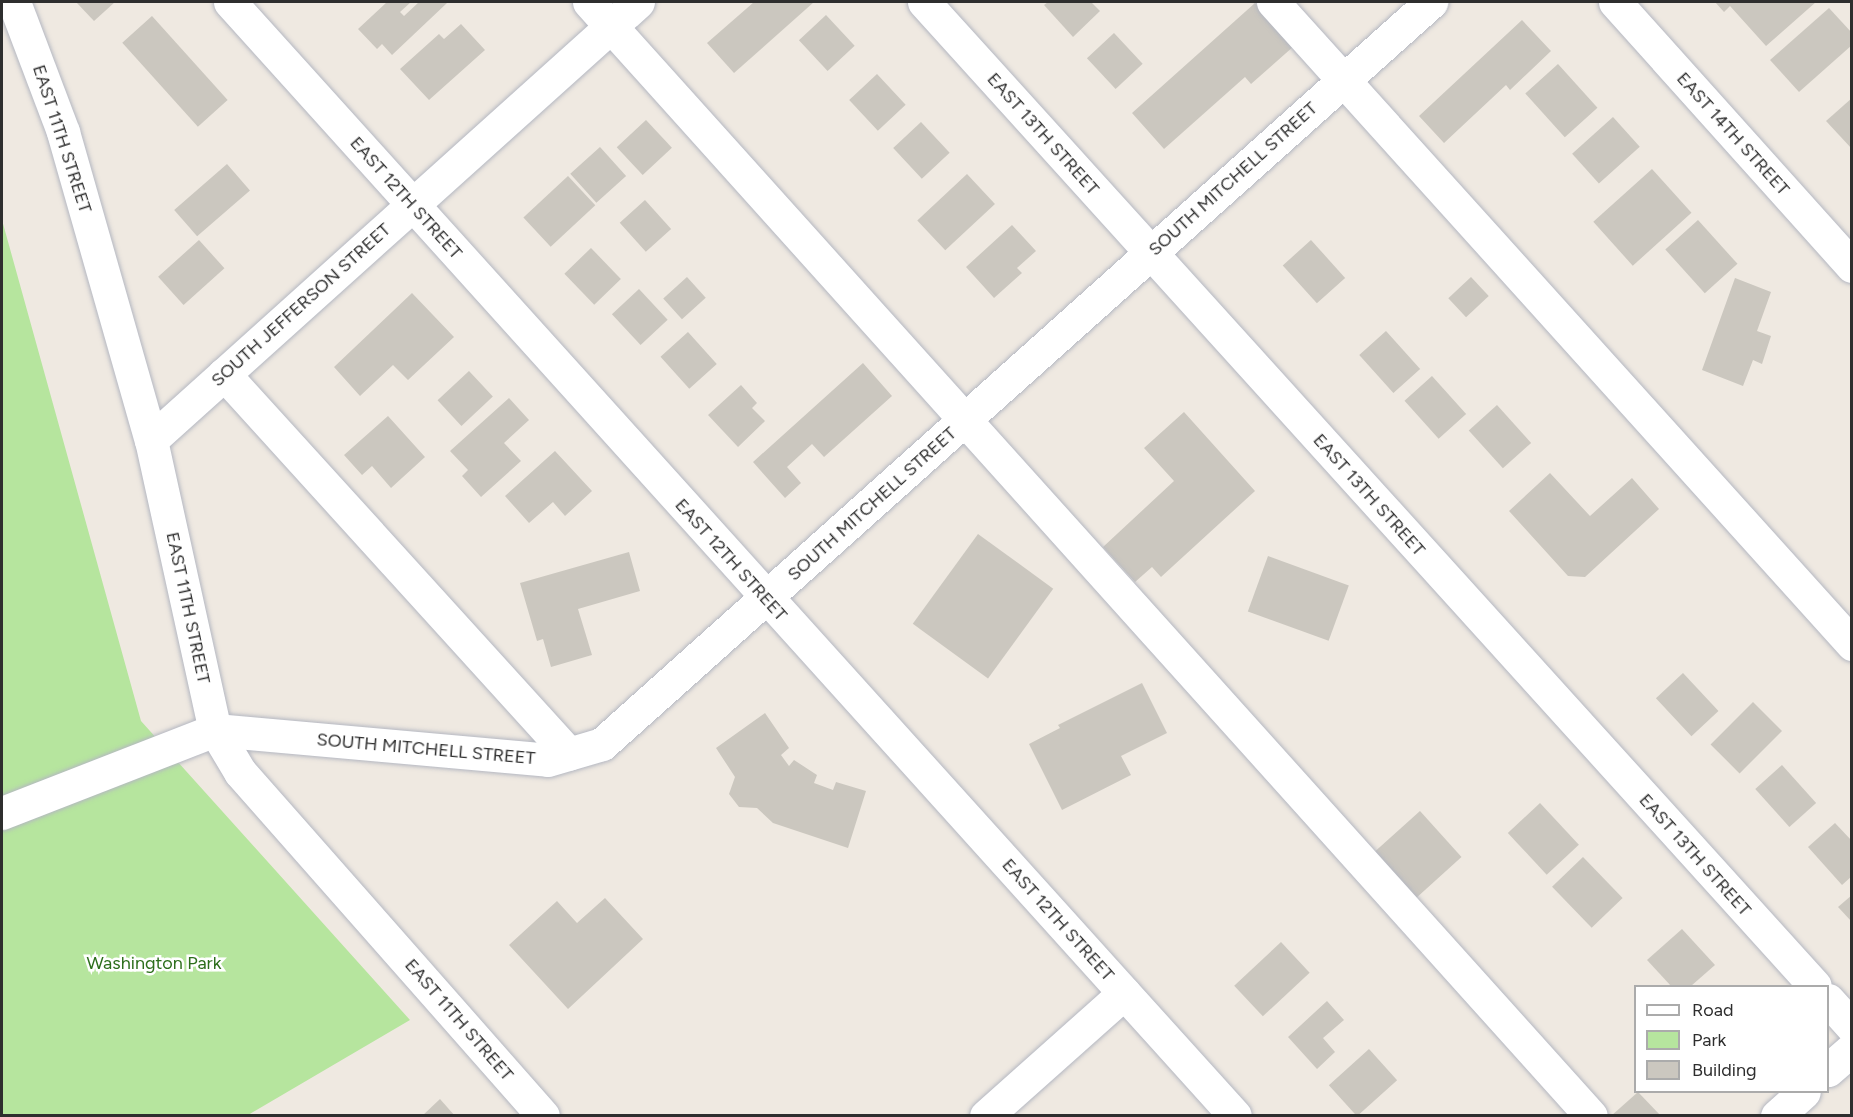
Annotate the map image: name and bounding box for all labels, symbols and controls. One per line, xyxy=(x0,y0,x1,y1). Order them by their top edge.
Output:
street label: EAST 11TH STREET xyxy=(28,62,96,216)
street label: EAST 13TH STREET xyxy=(982,68,1104,200)
street label: EAST 14TH STREET xyxy=(1672,68,1794,200)
street label: SOUTH MITCHELL STREET xyxy=(1144,98,1322,260)
street label: EAST 12TH STREET xyxy=(345,132,467,264)
street label: SOUTH JEFFERSON STREET xyxy=(207,219,395,391)
street label: SOUTH MITCHELL STREET xyxy=(783,423,961,585)
street label: EAST 13TH STREET xyxy=(1308,429,1430,561)
street label: EAST 12TH STREET xyxy=(670,494,792,626)
street label: EAST 11TH STREET xyxy=(161,530,215,686)
street label: SOUTH MITCHELL STREET xyxy=(316,729,536,769)
street label: EAST 13TH STREET xyxy=(1634,789,1756,921)
street label: EAST 12TH STREET xyxy=(997,854,1119,986)
park label: Washington Park xyxy=(87,952,221,974)
street label: EAST 11TH STREET xyxy=(400,955,518,1085)
legend xyxy=(1634,985,1829,1093)
text: Road xyxy=(1692,999,1733,1021)
text: Park xyxy=(1692,1029,1726,1051)
text: Building xyxy=(1692,1059,1757,1081)

